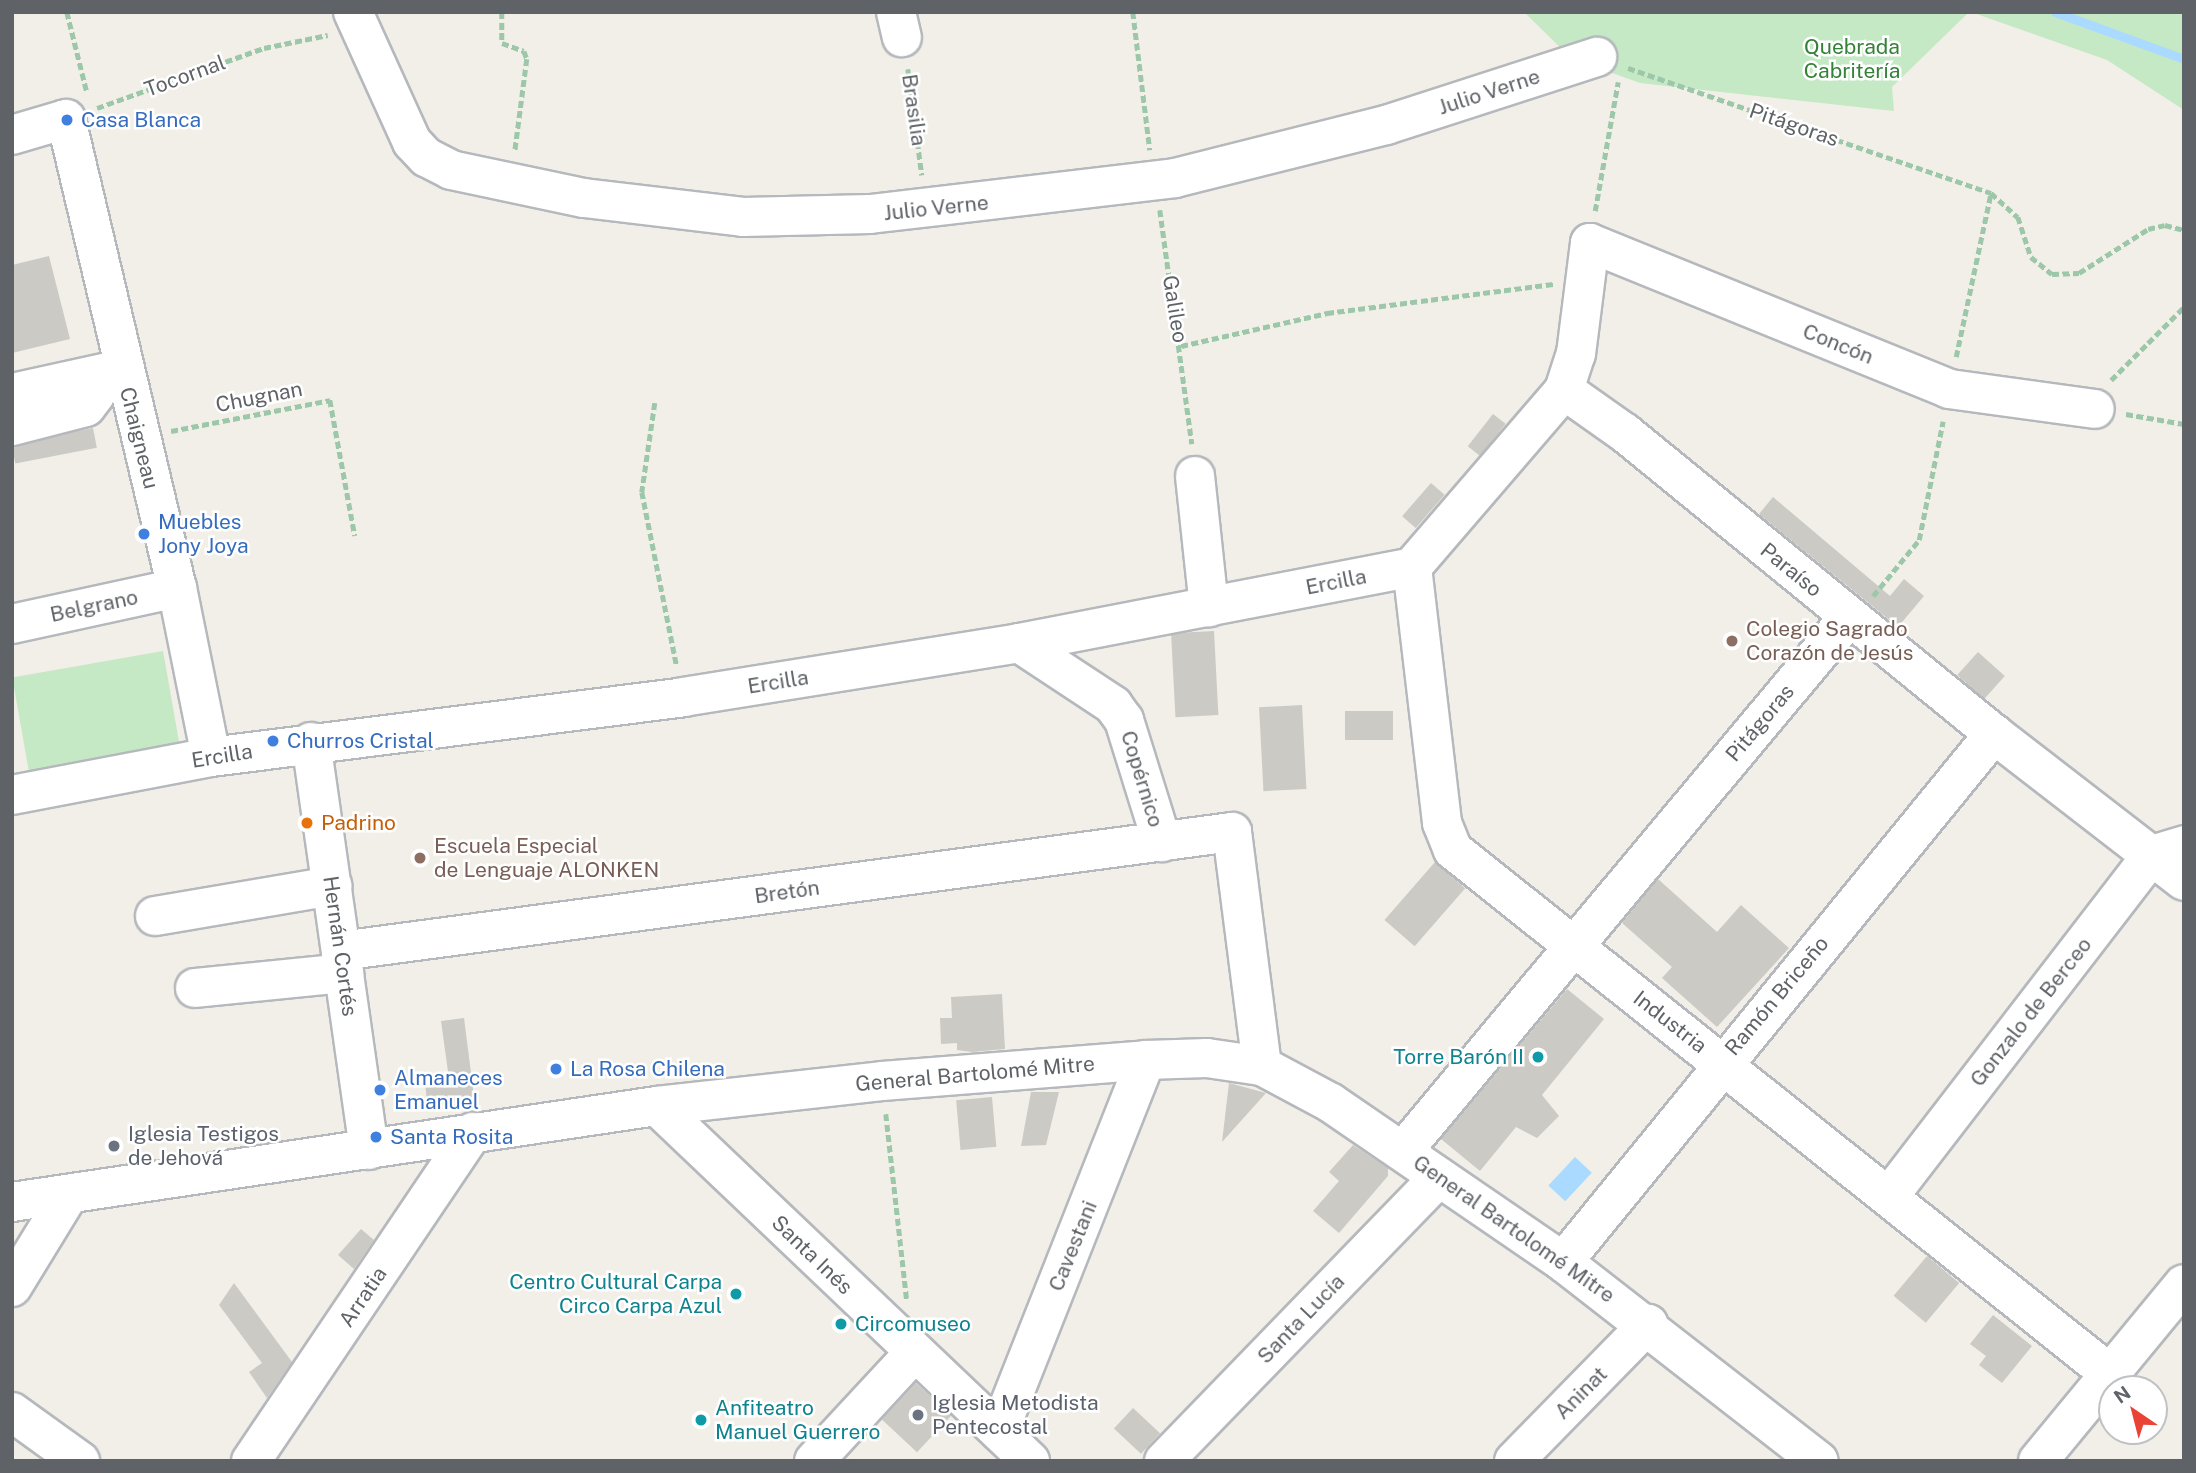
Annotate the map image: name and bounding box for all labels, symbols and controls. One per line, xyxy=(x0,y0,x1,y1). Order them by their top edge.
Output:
park label: Quebrada Cabritería xyxy=(1804,34,1900,84)
street label: Tocornal xyxy=(141,50,229,102)
street label: Julio Verne xyxy=(1435,64,1543,120)
street label: Brasilia xyxy=(896,72,932,148)
street label: Pitágoras xyxy=(1746,98,1842,152)
place label: Casa Blanca xyxy=(81,107,201,133)
marker: Casa Blanca xyxy=(59,112,75,128)
street label: Julio Verne xyxy=(882,190,990,226)
street label: Galileo xyxy=(1157,273,1193,345)
street label: Concón xyxy=(1799,319,1877,369)
street label: Chugnan xyxy=(214,376,304,418)
street label: Chaigneau xyxy=(114,384,164,492)
place label: Muebles Jony Joya xyxy=(158,509,249,559)
marker: Muebles Jony Joya xyxy=(136,526,152,542)
street label: Paraíso xyxy=(1755,538,1827,602)
street label: Ercilla xyxy=(1303,564,1369,600)
street label: Belgrano xyxy=(48,584,140,628)
place label: Colegio Sagrado Corazón de Jesús xyxy=(1746,616,1914,666)
marker: Colegio Sagrado Corazón de Jesús xyxy=(1724,633,1740,649)
street label: Ercilla xyxy=(746,665,810,699)
street label: Pitágoras xyxy=(1721,679,1799,767)
place label: Churros Cristal xyxy=(287,728,434,754)
street label: Copérnico xyxy=(1115,728,1169,830)
marker: Churros Cristal xyxy=(265,733,281,749)
street label: Ercilla xyxy=(190,739,254,773)
place label: Padrino xyxy=(321,810,396,836)
marker: Padrino xyxy=(299,815,315,831)
place label: Escuela Especial de Lenguaje ALONKEN xyxy=(434,833,660,883)
marker: Escuela Especial de Lenguaje ALONKEN xyxy=(412,850,428,866)
street label: Hernán Cortés xyxy=(318,874,362,1018)
street label: Bretón xyxy=(753,875,821,909)
street label: Ramón Briceño xyxy=(1720,931,1834,1061)
street label: Gonzalo de Berceo xyxy=(1965,932,2097,1092)
street label: Industria xyxy=(1628,985,1712,1059)
place label: Torre Barón II xyxy=(1393,1044,1524,1070)
marker: Torre Barón II xyxy=(1530,1049,1546,1065)
street label: General Bartolomé Mitre xyxy=(854,1051,1096,1097)
place label: La Rosa Chilena xyxy=(570,1056,725,1082)
marker: La Rosa Chilena xyxy=(548,1061,564,1077)
place label: Almaneces Emanuel xyxy=(394,1065,503,1115)
marker: Almaneces Emanuel xyxy=(372,1082,388,1098)
place label: Iglesia Testigos de Jehová xyxy=(128,1121,279,1171)
place label: Santa Rosita xyxy=(390,1124,513,1150)
marker: Santa Rosita xyxy=(368,1129,384,1145)
marker: Iglesia Testigos de Jehová xyxy=(106,1138,122,1154)
street label: General Bartolomé Mitre xyxy=(1408,1150,1620,1308)
street label: Cavestani xyxy=(1043,1197,1103,1295)
street label: Santa Inés xyxy=(766,1210,858,1300)
street label: Arratia xyxy=(334,1262,392,1332)
place label: Centro Cultural Carpa Circo Carpa Azul xyxy=(509,1269,722,1319)
street label: Santa Lucía xyxy=(1252,1269,1350,1369)
marker: Centro Cultural Carpa Circo Carpa Azul xyxy=(728,1286,744,1302)
place label: Circomuseo xyxy=(855,1311,971,1337)
marker: Circomuseo xyxy=(833,1316,849,1332)
street label: Aninat xyxy=(1550,1362,1612,1424)
north arrow xyxy=(2098,1375,2168,1445)
text: N xyxy=(2110,1381,2134,1408)
place label: Iglesia Metodista Pentecostal xyxy=(932,1390,1099,1440)
place label: Anfiteatro Manuel Guerrero xyxy=(715,1395,880,1445)
marker: Iglesia Metodista Pentecostal xyxy=(910,1407,926,1423)
marker: Anfiteatro Manuel Guerrero xyxy=(693,1412,709,1428)

